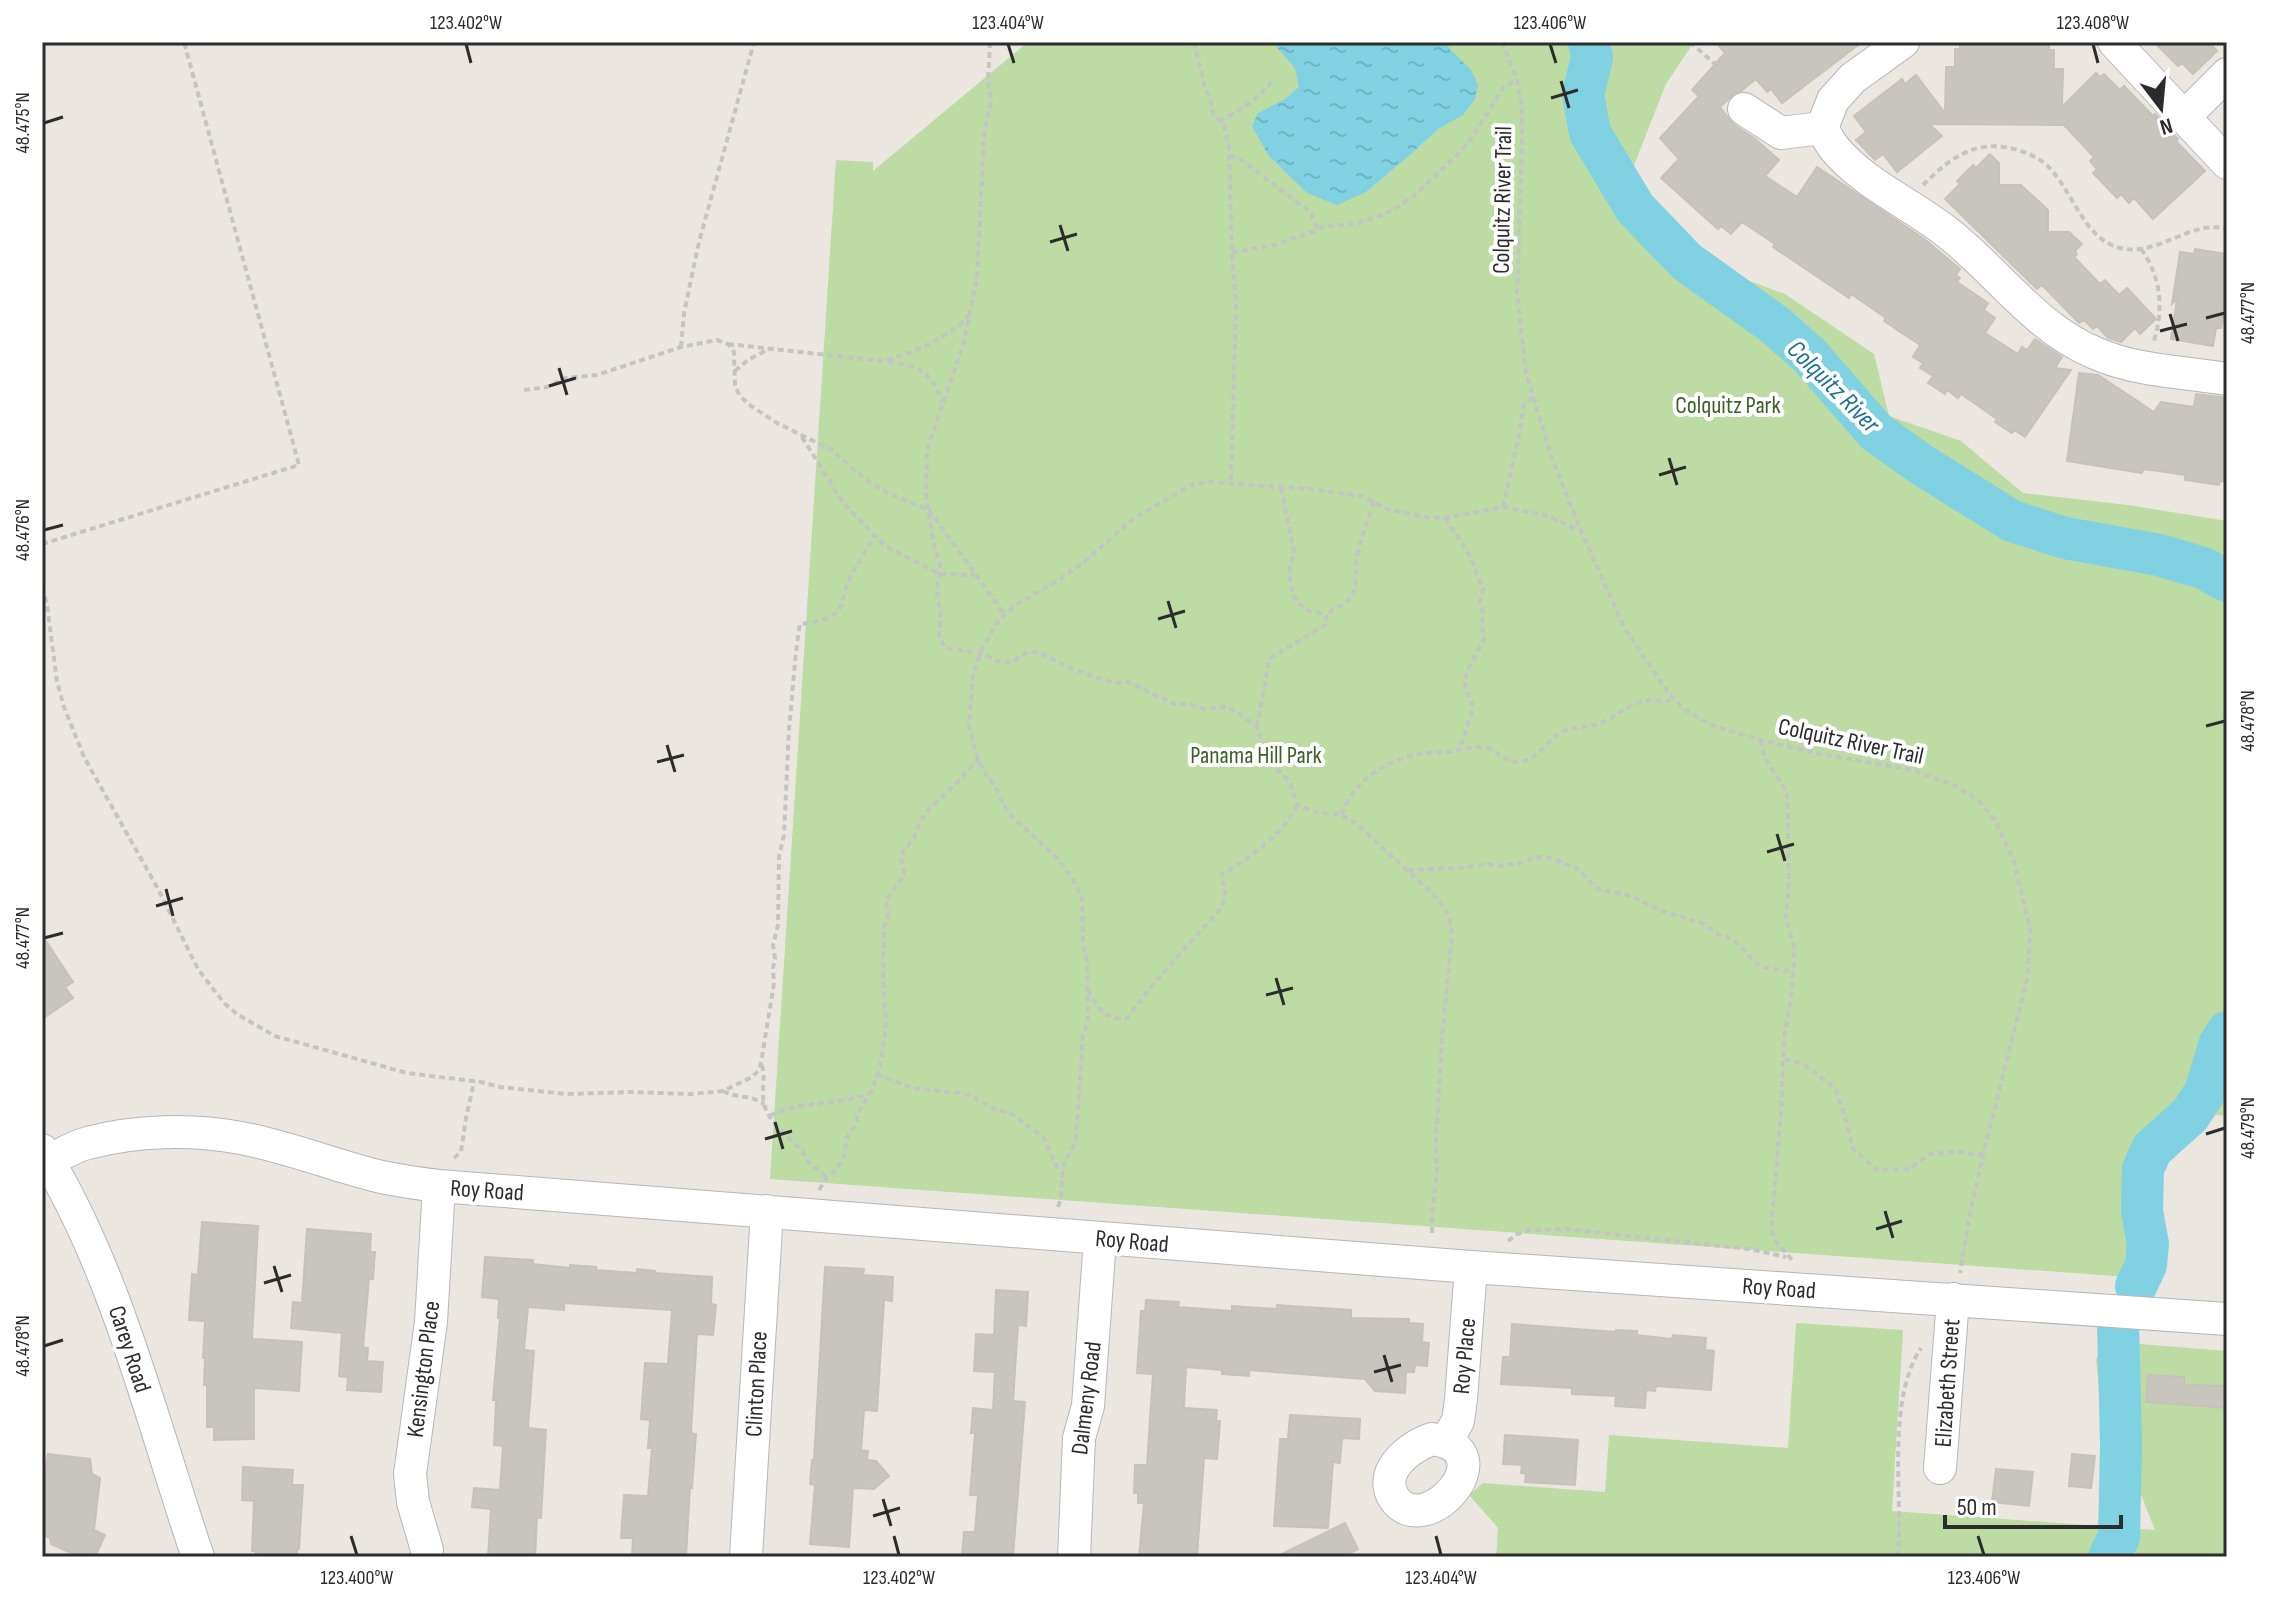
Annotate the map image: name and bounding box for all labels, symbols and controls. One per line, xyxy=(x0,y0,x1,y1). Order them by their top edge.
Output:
text: 123.402°W xyxy=(430,11,502,35)
text: 123.404°W xyxy=(972,11,1044,35)
text: 123.406°W xyxy=(1514,11,1586,35)
text: 123.408°W xyxy=(2057,11,2129,35)
north arrow xyxy=(2121,68,2201,148)
text: 48.475°N xyxy=(11,92,35,154)
text: N xyxy=(2157,111,2175,140)
street label: Colquitz River Trail xyxy=(1487,126,1518,274)
text: 48.477°N xyxy=(2236,282,2260,344)
water label: Colquitz River xyxy=(1780,334,1887,441)
park label: Colquitz Park xyxy=(1675,391,1781,420)
text: 48.476°N xyxy=(11,499,35,561)
text: 48.478°N xyxy=(2236,690,2260,752)
street label: Colquitz River Trail xyxy=(1776,712,1926,771)
park label: Panama Hill Park xyxy=(1190,741,1322,770)
text: 48.477°N xyxy=(11,907,35,969)
text: 48.479°N xyxy=(2236,1097,2260,1159)
street label: Roy Road xyxy=(449,1173,525,1208)
street label: Roy Road xyxy=(1094,1224,1170,1259)
street label: Roy Road xyxy=(1741,1271,1817,1306)
street label: Kensington Place xyxy=(401,1299,446,1439)
street label: Carey Road xyxy=(102,1302,157,1396)
text: 48.478°N xyxy=(11,1315,35,1377)
street label: Roy Place xyxy=(1447,1317,1482,1395)
street label: Elizabeth Street xyxy=(1929,1318,1966,1448)
street label: Clinton Place xyxy=(739,1331,774,1438)
street label: Dalmeny Road xyxy=(1065,1340,1108,1456)
scale bar xyxy=(1945,1479,2121,1529)
text: 50 m xyxy=(1957,1493,1997,1522)
text: 123.400°W xyxy=(321,1566,393,1590)
text: 123.402°W xyxy=(863,1566,935,1590)
text: 123.404°W xyxy=(1405,1566,1477,1590)
text: 123.406°W xyxy=(1948,1566,2020,1590)

